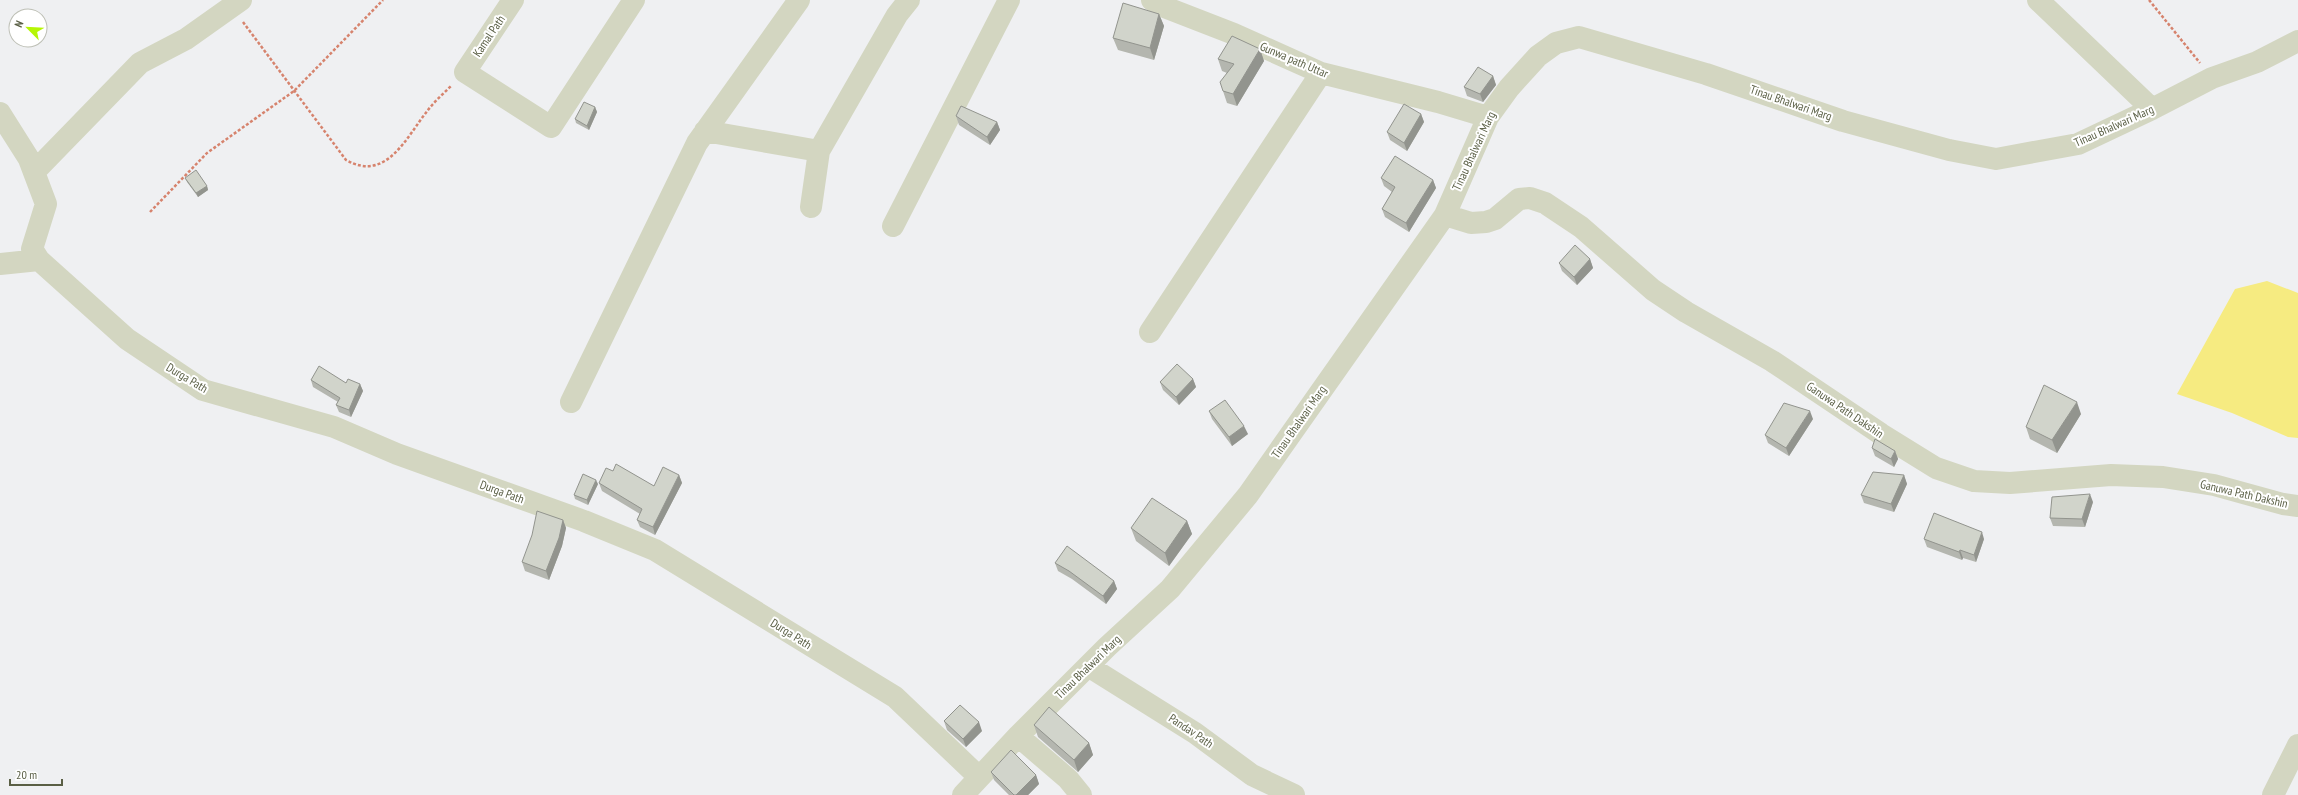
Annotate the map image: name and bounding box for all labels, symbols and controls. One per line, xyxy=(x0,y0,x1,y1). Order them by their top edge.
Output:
north arrow xyxy=(8,8,48,48)
street label: Kamal Path xyxy=(469,12,508,59)
text: N xyxy=(11,18,26,29)
street label: Gunwa path Uttar xyxy=(1258,38,1331,81)
street label: Tinau Bhalwari Marg xyxy=(1748,82,1834,124)
street label: Tinau Bhalwari Marg xyxy=(2072,101,2156,150)
street label: Tinau Bhalwari Marg xyxy=(1449,109,1498,193)
street label: Durga Path xyxy=(164,359,211,396)
street label: Ganuwa Path Dakshin xyxy=(1804,378,1887,441)
street label: Tinau Bhalwari Marg xyxy=(1268,382,1329,461)
street label: Ganuwa Path Dakshin xyxy=(2199,476,2289,511)
street label: Durga Path xyxy=(478,477,526,506)
street label: Durga Path xyxy=(768,615,815,652)
street label: Tinau Bhalwari Marg xyxy=(1052,632,1124,702)
street label: Pandav Path xyxy=(1166,710,1216,751)
scale bar xyxy=(10,761,62,787)
text: 20 m xyxy=(16,767,37,782)

